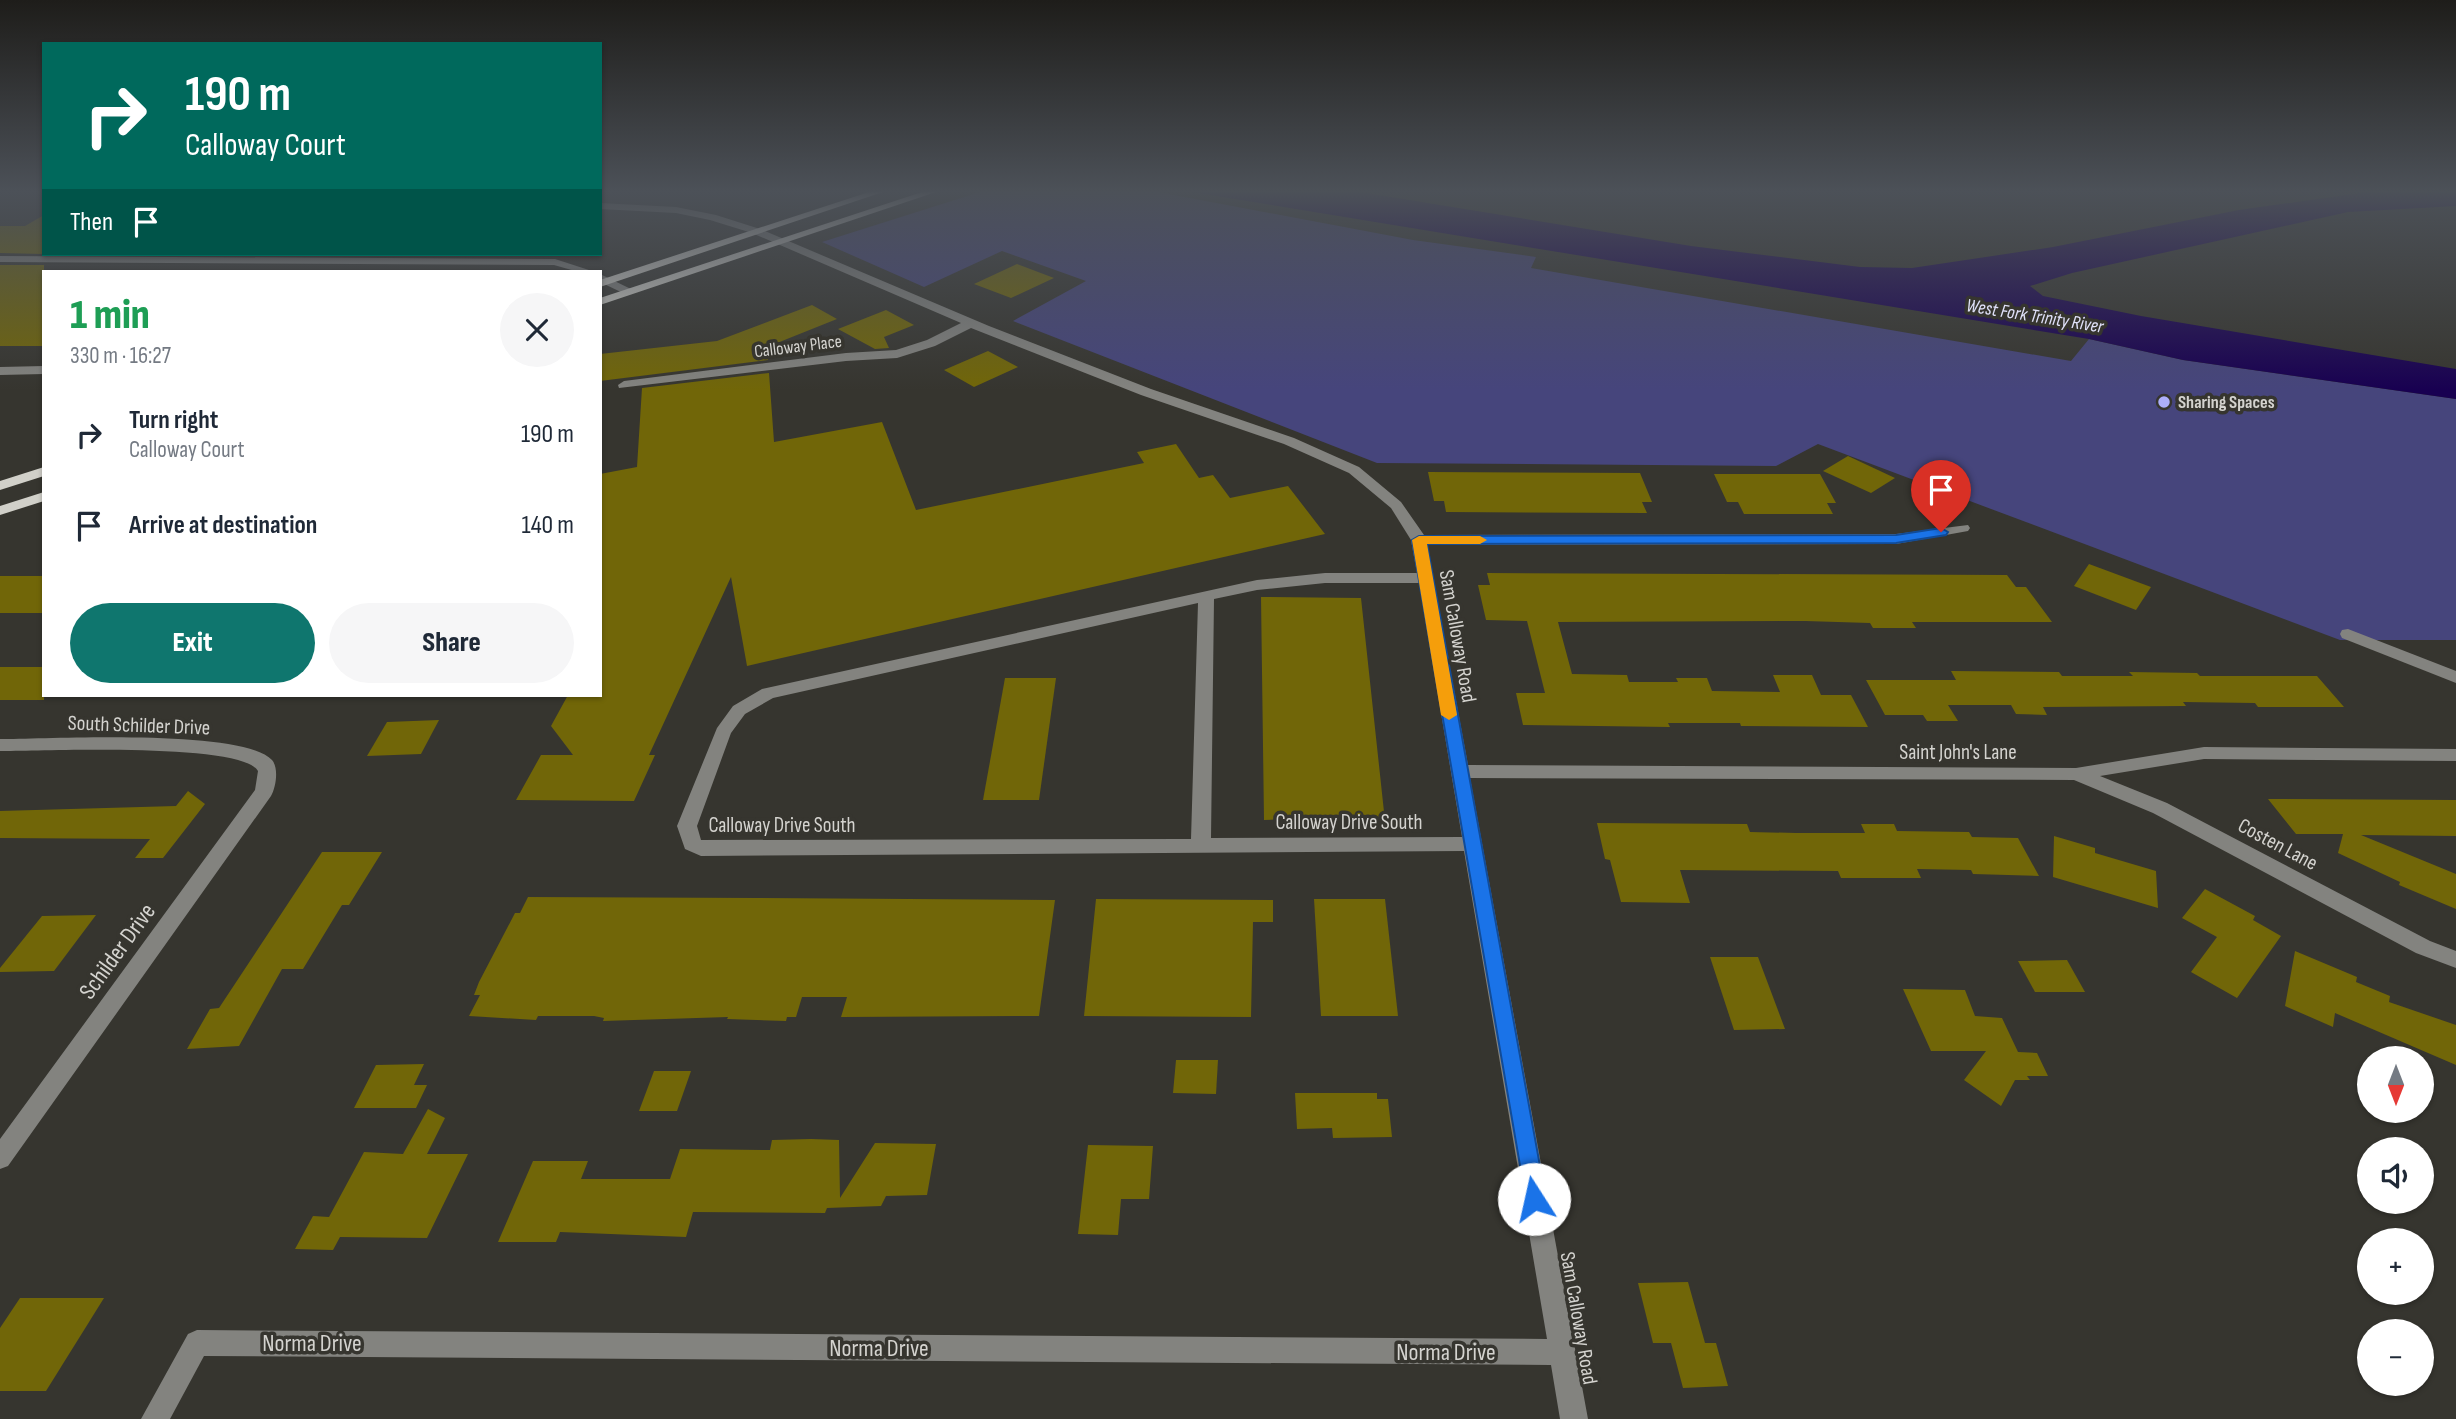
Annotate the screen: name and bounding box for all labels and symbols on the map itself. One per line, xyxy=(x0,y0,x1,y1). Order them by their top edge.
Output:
water label: West Fork Trinity River xyxy=(1965,294,2106,339)
street label: Calloway Place xyxy=(753,331,843,362)
place label: Sharing Spaces xyxy=(2178,392,2275,413)
marker: Sharing Spaces xyxy=(2156,394,2172,410)
pin xyxy=(1911,460,1971,532)
street label: Sam Calloway Road xyxy=(1434,568,1481,704)
street label: South Schilder Drive xyxy=(67,711,211,740)
street label: Saint John's Lane xyxy=(1899,740,2017,765)
street label: Calloway Drive South xyxy=(1275,810,1423,835)
street label: Calloway Drive South xyxy=(708,813,856,838)
street label: Costen Lane xyxy=(2234,813,2322,876)
street label: Schilder Drive xyxy=(73,898,162,1005)
north arrow xyxy=(2357,1046,2434,1124)
position arrow xyxy=(1497,1162,1571,1236)
street label: Sam Calloway Road xyxy=(1555,1250,1602,1386)
street label: Norma Drive xyxy=(262,1329,362,1358)
street label: Norma Drive xyxy=(829,1334,929,1363)
street label: Norma Drive xyxy=(1396,1338,1496,1367)

